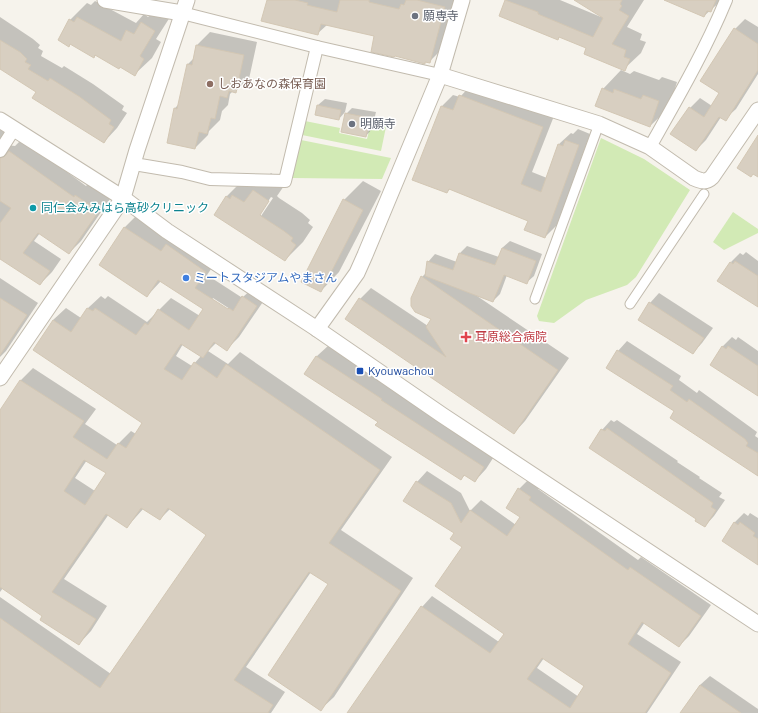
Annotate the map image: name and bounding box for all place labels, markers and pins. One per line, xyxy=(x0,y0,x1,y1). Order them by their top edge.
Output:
place label: 願専寺 xyxy=(423,8,459,22)
marker: 願専寺 xyxy=(410,11,420,21)
place label: しおあなの森保育園 xyxy=(218,76,326,90)
marker: しおあなの森保育園 xyxy=(205,79,215,89)
place label: 明願寺 xyxy=(360,116,396,130)
marker: 明願寺 xyxy=(347,119,357,129)
place label: 同仁会みみはら高砂クリニック xyxy=(41,200,209,214)
marker: 同仁会みみはら高砂クリニック xyxy=(28,203,38,213)
place label: ミートスタジアムやまさん xyxy=(194,270,337,284)
marker: ミートスタジアムやまさん xyxy=(181,273,191,283)
place label: 耳原総合病院 xyxy=(475,329,547,343)
marker: 耳原総合病院 xyxy=(460,331,472,343)
place label: Kyouwachou xyxy=(368,363,434,377)
marker: Kyouwachou xyxy=(355,366,365,376)

